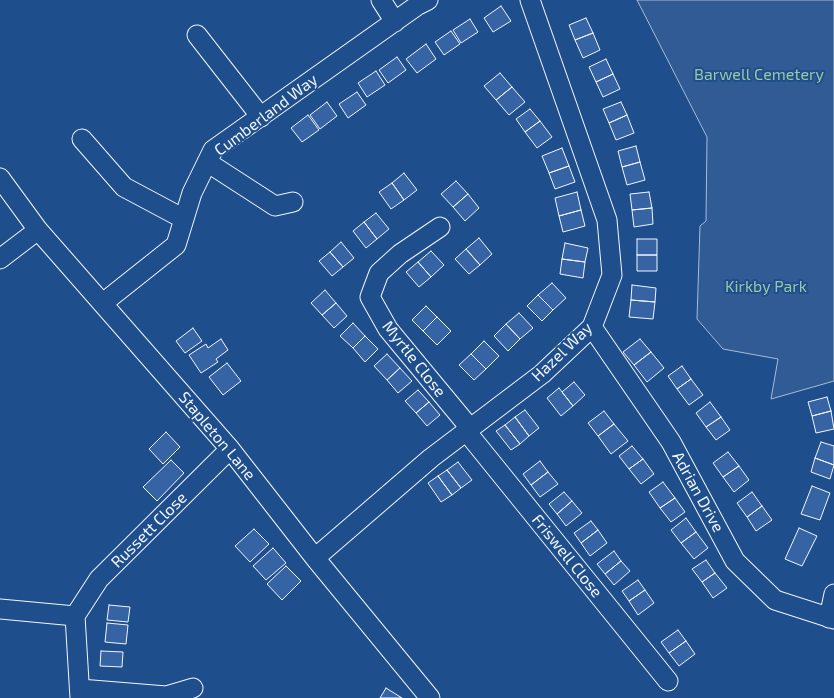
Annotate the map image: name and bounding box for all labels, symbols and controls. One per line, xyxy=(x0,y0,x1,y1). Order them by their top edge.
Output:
park label: Barwell Cemetery xyxy=(694,65,824,85)
street label: Cumberland Way xyxy=(211,70,321,160)
park label: Kirkby Park xyxy=(725,277,807,297)
street label: Myrtle Close xyxy=(378,317,450,401)
street label: Hazel Way xyxy=(528,318,596,386)
street label: Stapleton Lane xyxy=(175,388,259,484)
street label: Adrian Drive xyxy=(668,448,728,536)
street label: Russett Close xyxy=(107,488,191,572)
street label: Friswell Close xyxy=(528,511,606,601)

